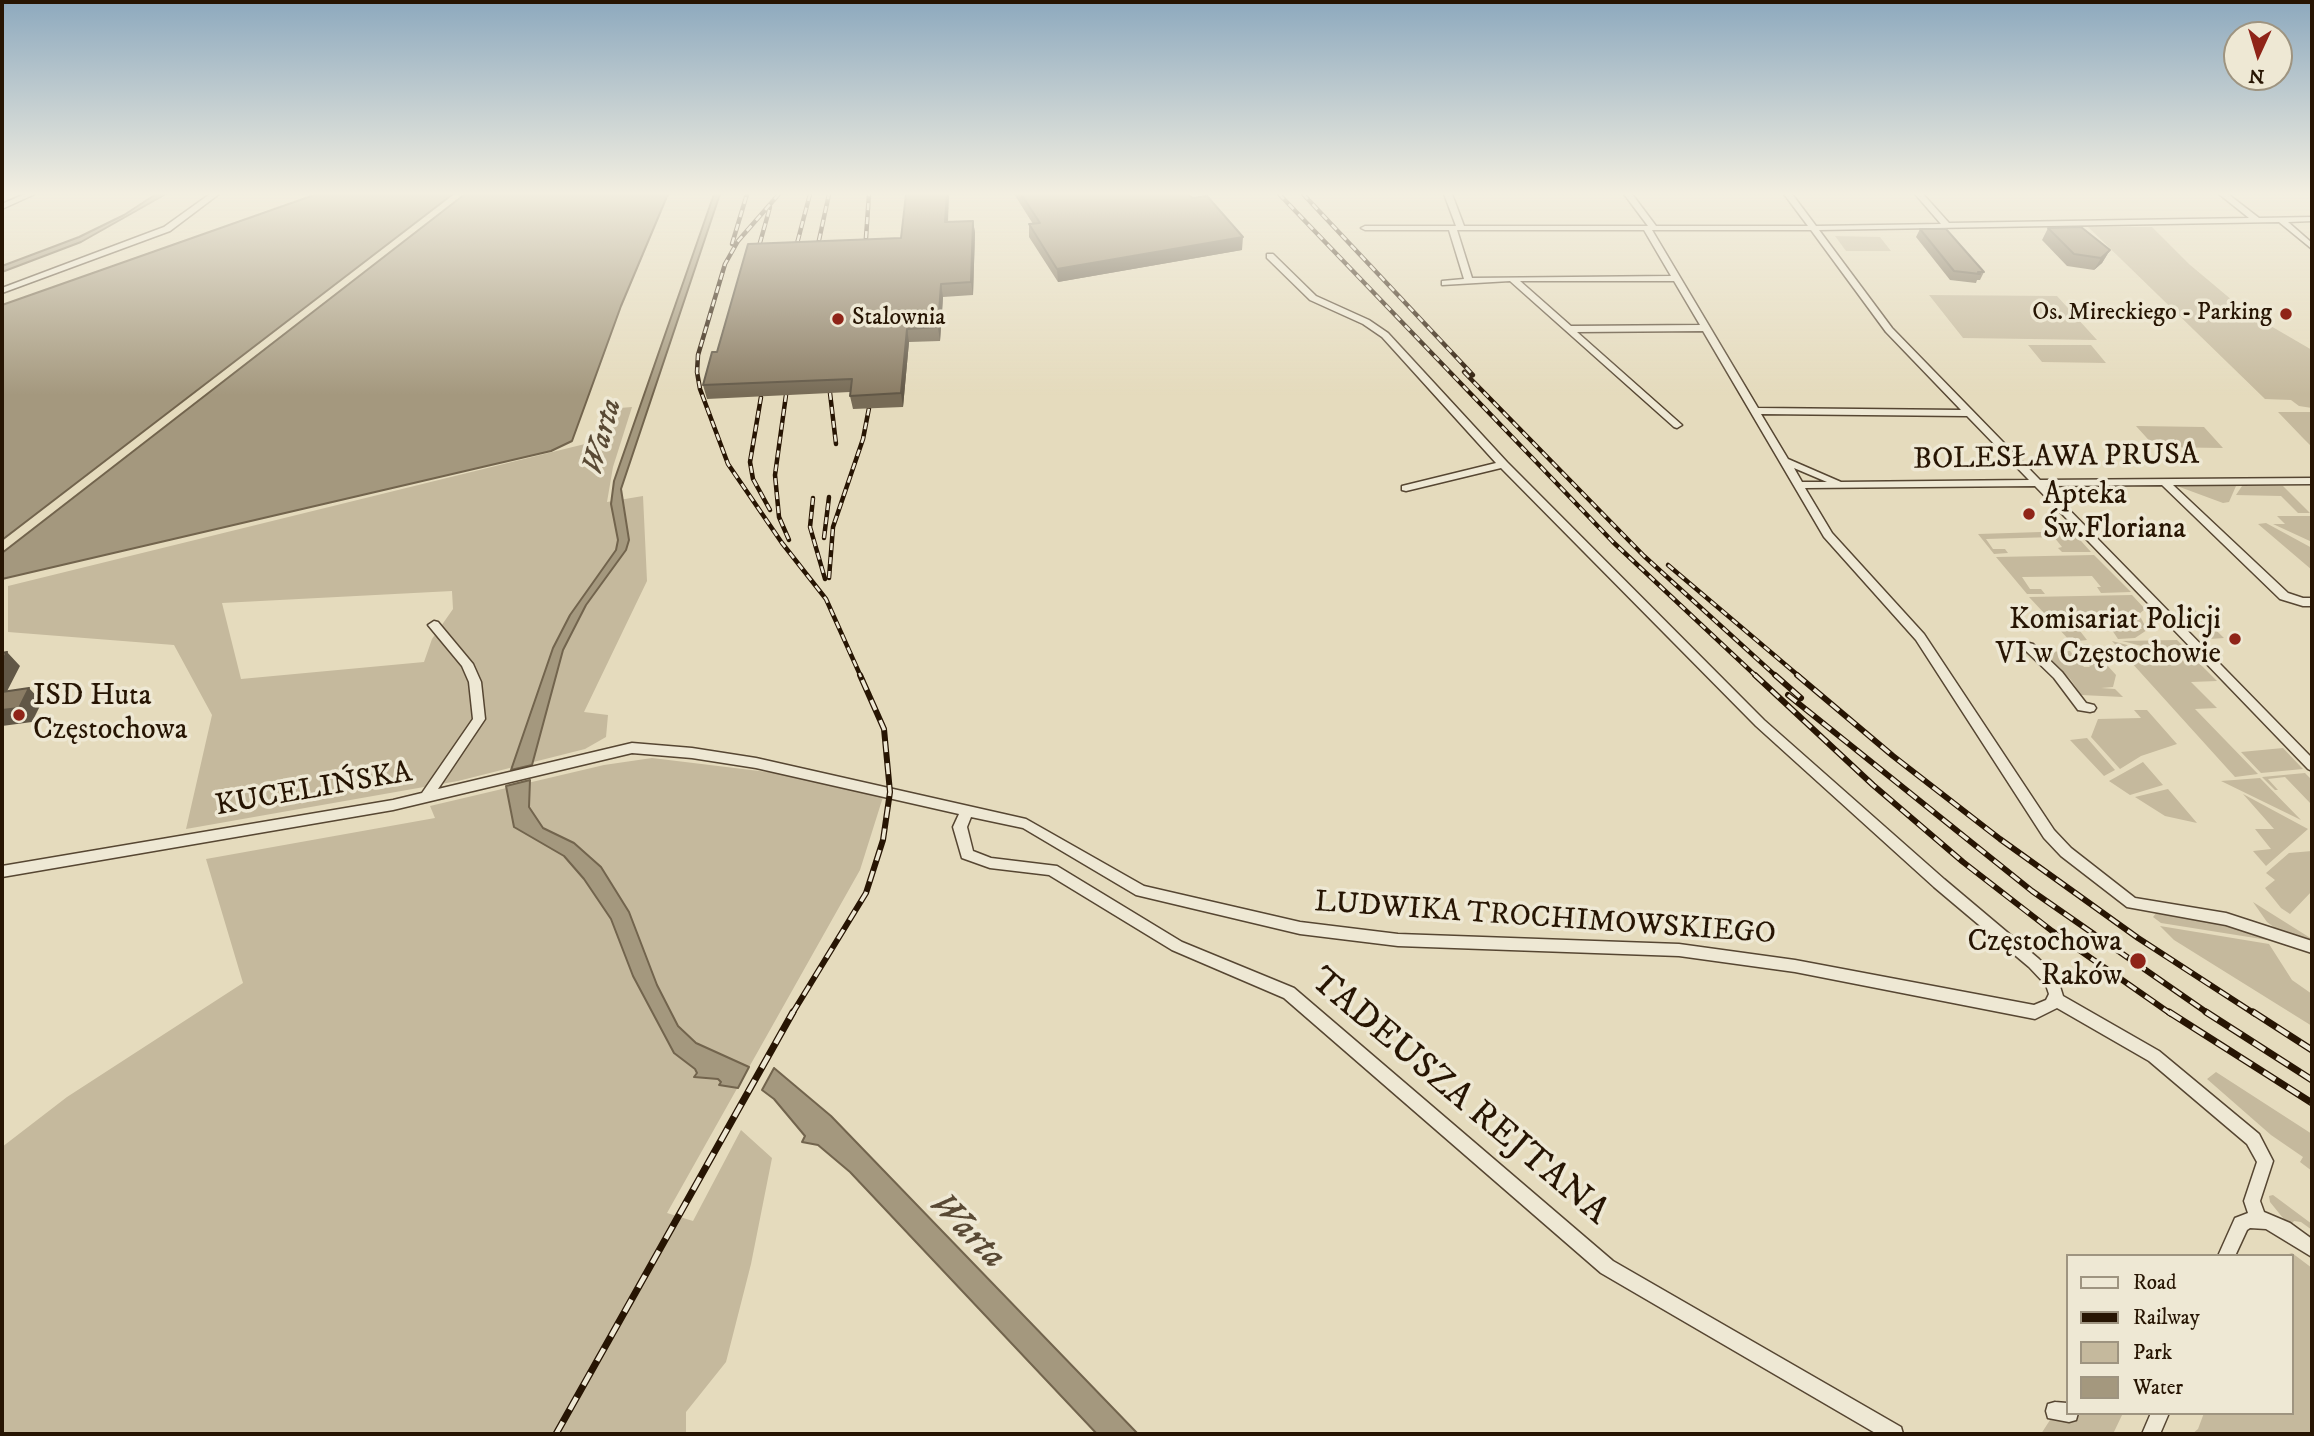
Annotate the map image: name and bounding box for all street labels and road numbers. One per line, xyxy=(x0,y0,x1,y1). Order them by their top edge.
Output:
street label: BOLESŁAWA PRUSA xyxy=(1913,439,2199,479)
street label: KUCELIŃSKA xyxy=(213,756,415,826)
street label: LUDWIKA TROCHIMOWSKIEGO xyxy=(1313,886,1777,954)
street label: TADEUSZA REJTANA xyxy=(1300,960,1616,1236)

